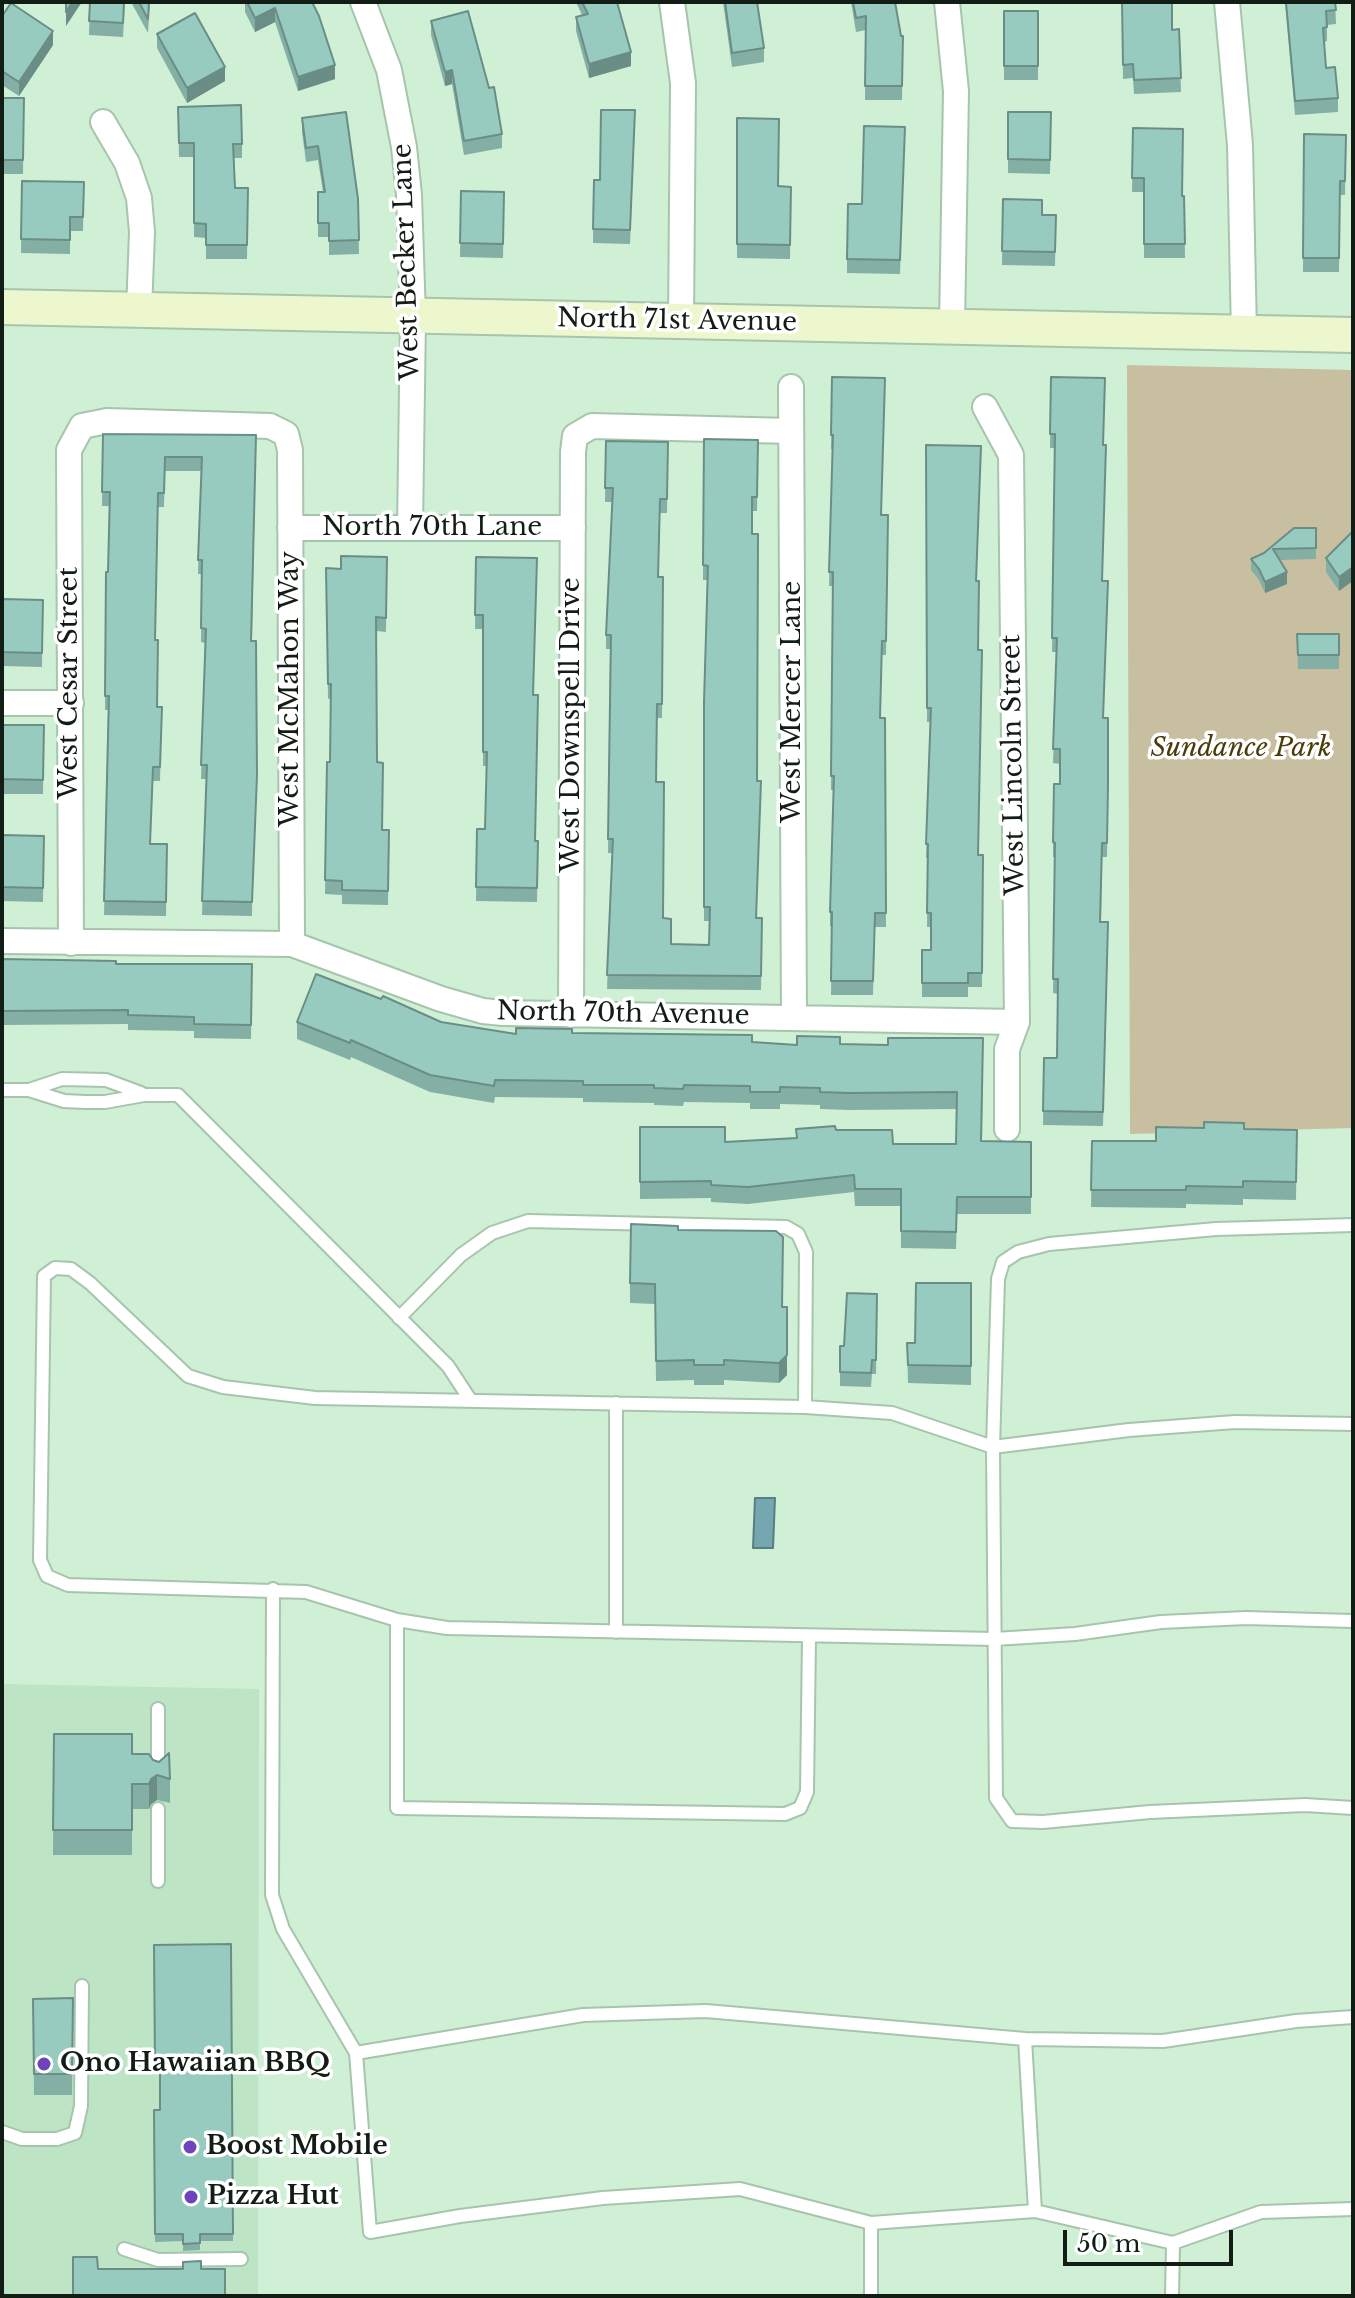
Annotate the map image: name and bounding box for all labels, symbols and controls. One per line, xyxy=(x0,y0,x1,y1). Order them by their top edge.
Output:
street label: West Becker Lane xyxy=(387,143,427,381)
street label: North 71st Avenue xyxy=(557,303,797,339)
street label: North 70th Lane xyxy=(322,512,542,544)
street label: West McMahon Way xyxy=(275,551,307,827)
street label: West Cesar Street xyxy=(54,567,86,799)
street label: West Downspell Drive xyxy=(556,577,588,873)
street label: West Mercer Lane xyxy=(777,581,809,823)
street label: West Lincoln Street xyxy=(996,634,1032,896)
park label: Sundance Park xyxy=(1151,733,1331,765)
street label: North 70th Avenue xyxy=(496,996,750,1032)
place label: Ono Hawaiian BBQ xyxy=(60,2048,330,2080)
marker: Ono Hawaiian BBQ xyxy=(35,2055,53,2073)
place label: Boost Mobile xyxy=(206,2131,388,2163)
marker: Boost Mobile xyxy=(181,2138,199,2156)
place label: Pizza Hut xyxy=(207,2181,339,2213)
marker: Pizza Hut xyxy=(182,2188,200,2206)
scale bar xyxy=(1067,2214,1237,2264)
text: 50 m xyxy=(1077,2229,1140,2258)

